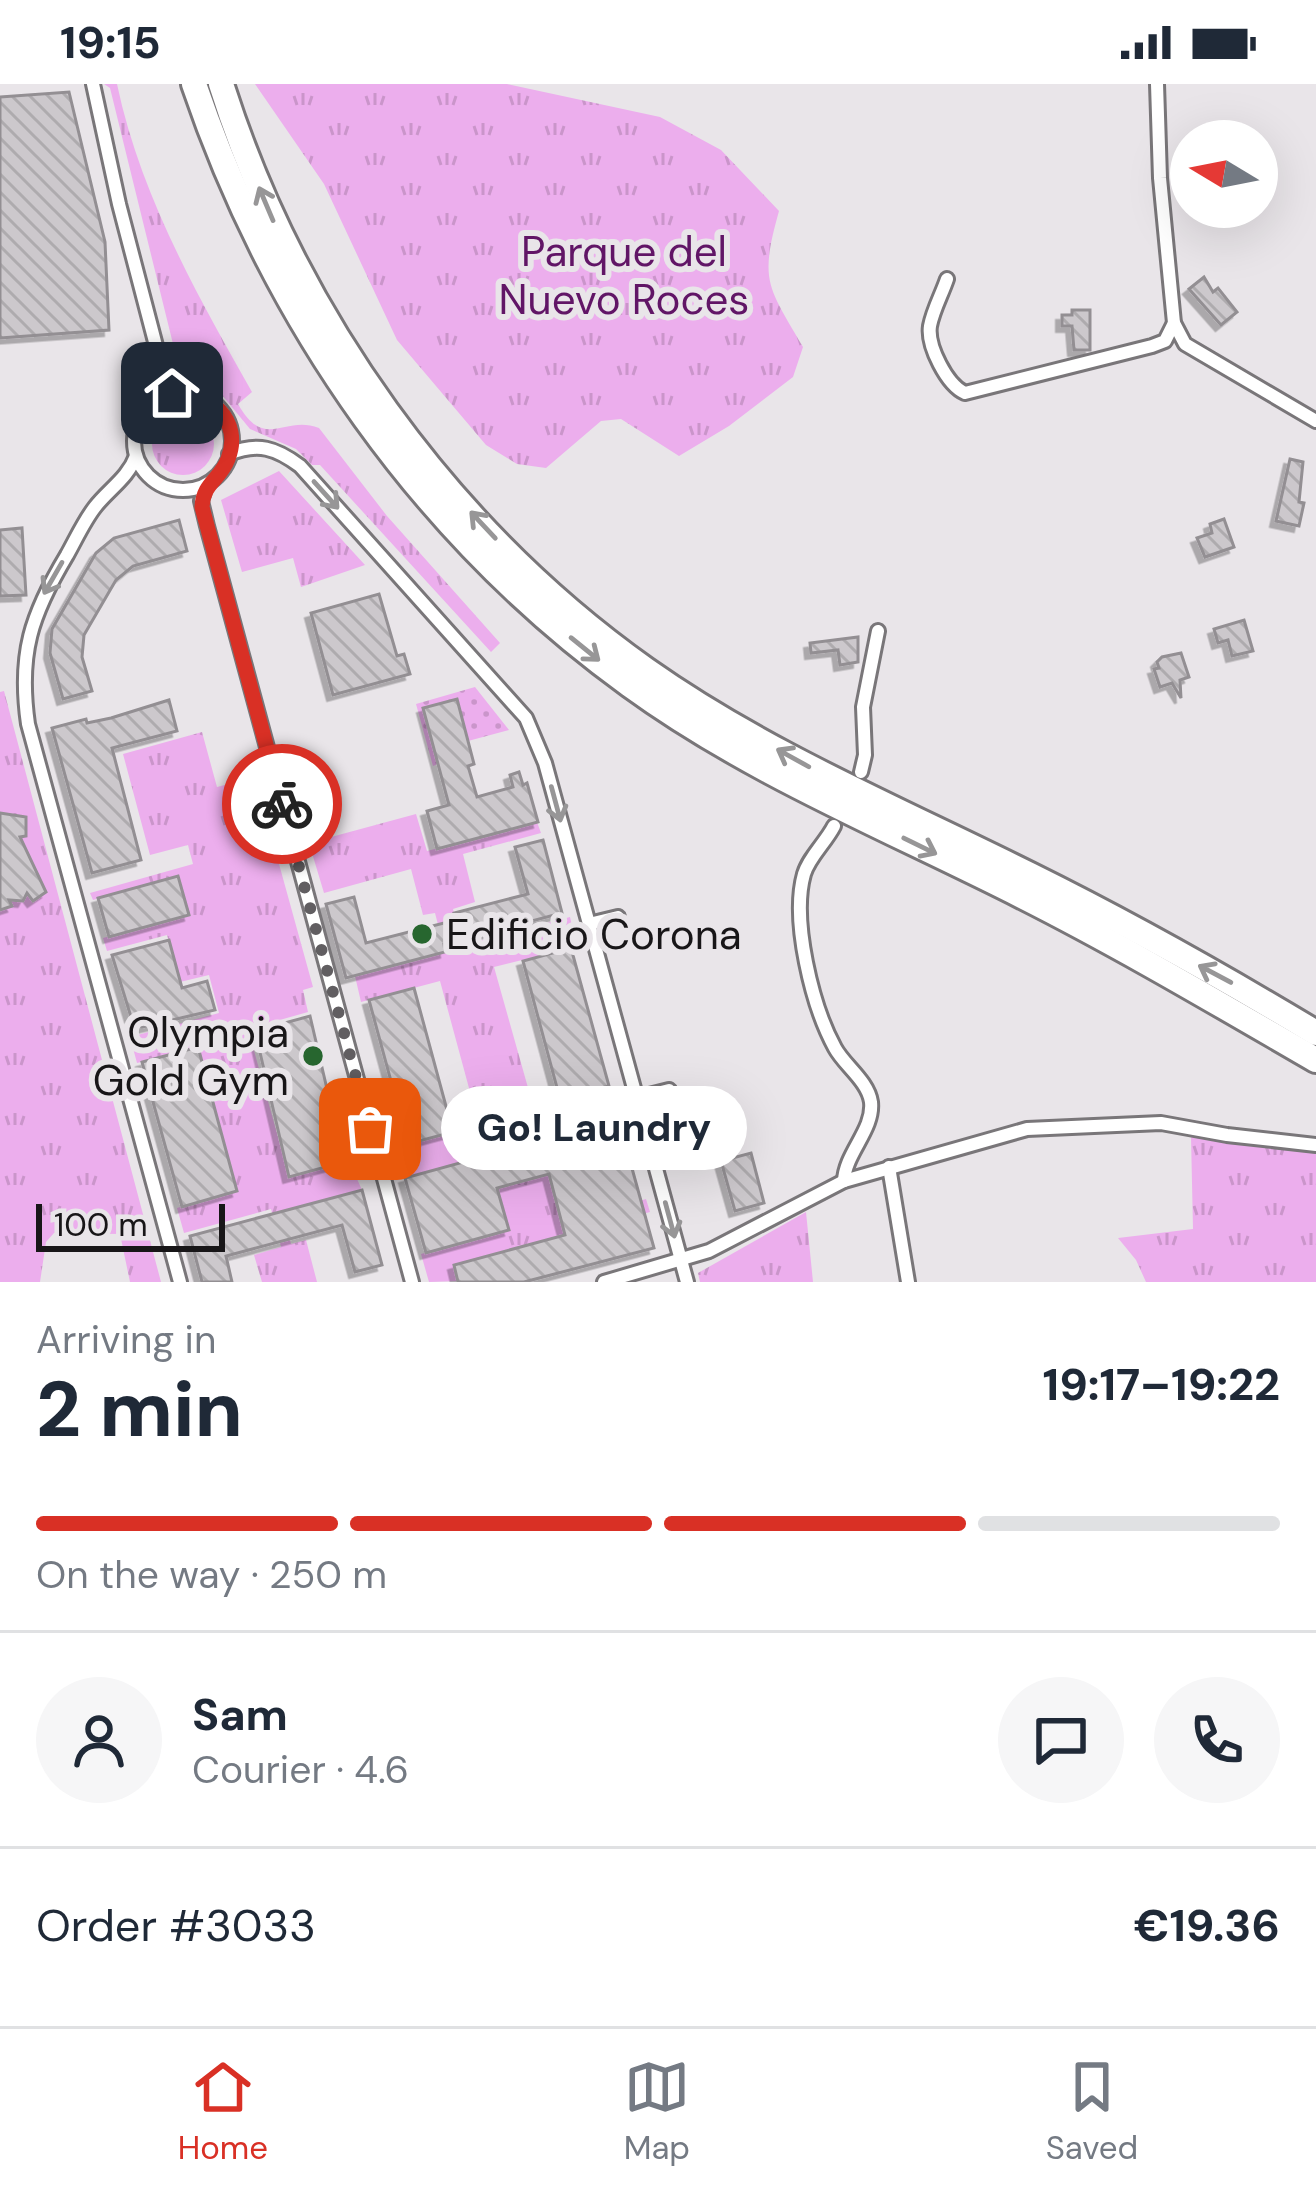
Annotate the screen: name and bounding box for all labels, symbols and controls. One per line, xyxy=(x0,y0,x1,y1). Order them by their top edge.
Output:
text: 19:15 xyxy=(60,13,161,72)
north arrow xyxy=(1170,120,1278,228)
map controls xyxy=(1170,120,1278,228)
one-way arrow xyxy=(254,186,275,223)
park label: Parque del Nuevo Roces xyxy=(499,224,749,327)
pin xyxy=(121,342,223,444)
icon: home xyxy=(139,360,205,426)
one-way arrow xyxy=(312,480,339,510)
one-way arrow xyxy=(470,510,498,540)
one-way arrow xyxy=(41,560,65,595)
one-way arrow xyxy=(569,635,601,662)
courier xyxy=(222,744,342,864)
one-way arrow xyxy=(777,746,812,769)
icon: bike xyxy=(249,771,315,837)
one-way arrow xyxy=(546,784,568,822)
one-way arrow xyxy=(902,836,937,859)
place label: Edificio Corona xyxy=(446,907,742,962)
marker: Edificio Corona xyxy=(409,921,435,947)
one-way arrow xyxy=(1199,962,1234,985)
place label: Olympia Gold Gym xyxy=(93,1005,289,1108)
marker: Olympia Gold Gym xyxy=(300,1043,326,1069)
pin xyxy=(319,1078,421,1180)
callout: Go! Laundry xyxy=(442,1087,748,1171)
icon: bag xyxy=(337,1096,403,1162)
text: Go! Laundry xyxy=(477,1102,711,1153)
scale bar xyxy=(36,1198,225,1251)
one-way arrow xyxy=(661,1201,683,1239)
text: 100 m xyxy=(54,1203,148,1246)
text: Arriving in xyxy=(36,1314,216,1365)
text: 19:17–19:22 xyxy=(1043,1355,1280,1414)
text: 2 min xyxy=(36,1359,243,1460)
text: On the way · 250 m xyxy=(36,1549,387,1600)
button: person xyxy=(36,1677,162,1803)
button: chat xyxy=(998,1677,1124,1803)
button: phone xyxy=(1154,1677,1280,1803)
text: Sam xyxy=(192,1685,288,1744)
text: Courier · 4.6 xyxy=(192,1744,409,1795)
text: Order #3033 xyxy=(36,1896,316,1955)
text: €19.36 xyxy=(1134,1896,1280,1955)
tab: Home xyxy=(178,2054,268,2169)
tab: Map xyxy=(624,2054,690,2169)
tab: Saved xyxy=(1046,2054,1138,2169)

